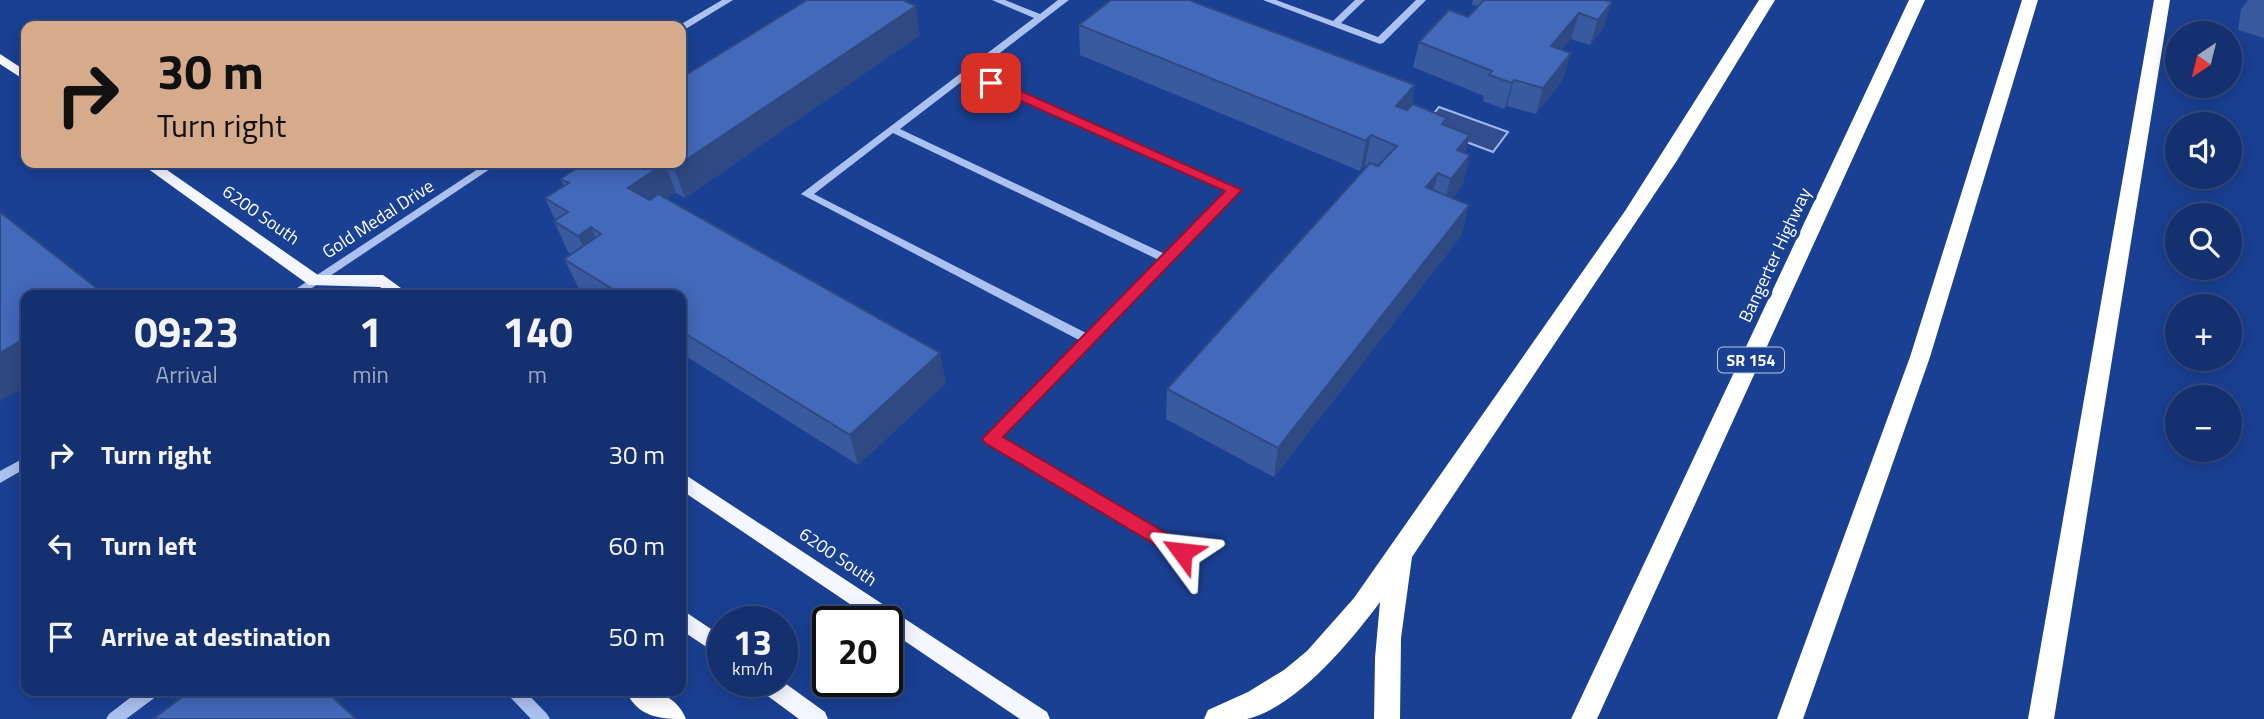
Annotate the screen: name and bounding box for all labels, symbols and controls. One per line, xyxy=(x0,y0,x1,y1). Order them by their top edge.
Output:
north arrow xyxy=(2165,21,2242,98)
map controls xyxy=(2165,21,2242,462)
text: 30 m xyxy=(157,33,264,108)
icon: right xyxy=(42,49,133,140)
pin xyxy=(961,53,1021,113)
icon: arrive xyxy=(972,64,1010,102)
text: Turn right xyxy=(157,101,286,149)
button: sound xyxy=(2165,112,2242,189)
street label: Gold Medal Drive xyxy=(317,172,439,265)
street label: 6200 South xyxy=(217,178,306,251)
street label: Bangerter Highway xyxy=(1731,183,1818,327)
button: search xyxy=(2165,203,2242,280)
button: + xyxy=(2165,294,2242,371)
text: 09:23 xyxy=(134,299,239,363)
text: 1 xyxy=(359,299,382,363)
text: 140 xyxy=(502,299,573,363)
road number: SR 154 xyxy=(1718,348,1784,372)
text: Arrival xyxy=(155,357,218,392)
text: min xyxy=(352,357,389,392)
text: m xyxy=(528,357,547,392)
button: − xyxy=(2165,385,2242,462)
text: Turn right xyxy=(101,435,212,474)
text: 30 m xyxy=(608,435,665,474)
icon: right xyxy=(42,436,80,474)
position arrow xyxy=(1145,515,1219,589)
street label: 6200 South xyxy=(794,520,883,593)
text: Turn left xyxy=(101,526,196,565)
text: 60 m xyxy=(608,526,665,565)
icon: left xyxy=(42,527,80,565)
speed limit sign: 20 xyxy=(812,606,903,697)
text: 13 xyxy=(733,615,772,669)
text: Arrive at destination xyxy=(101,617,331,656)
text: 50 m xyxy=(608,617,665,656)
icon: arrive xyxy=(42,618,80,656)
text: km/h xyxy=(732,655,773,682)

